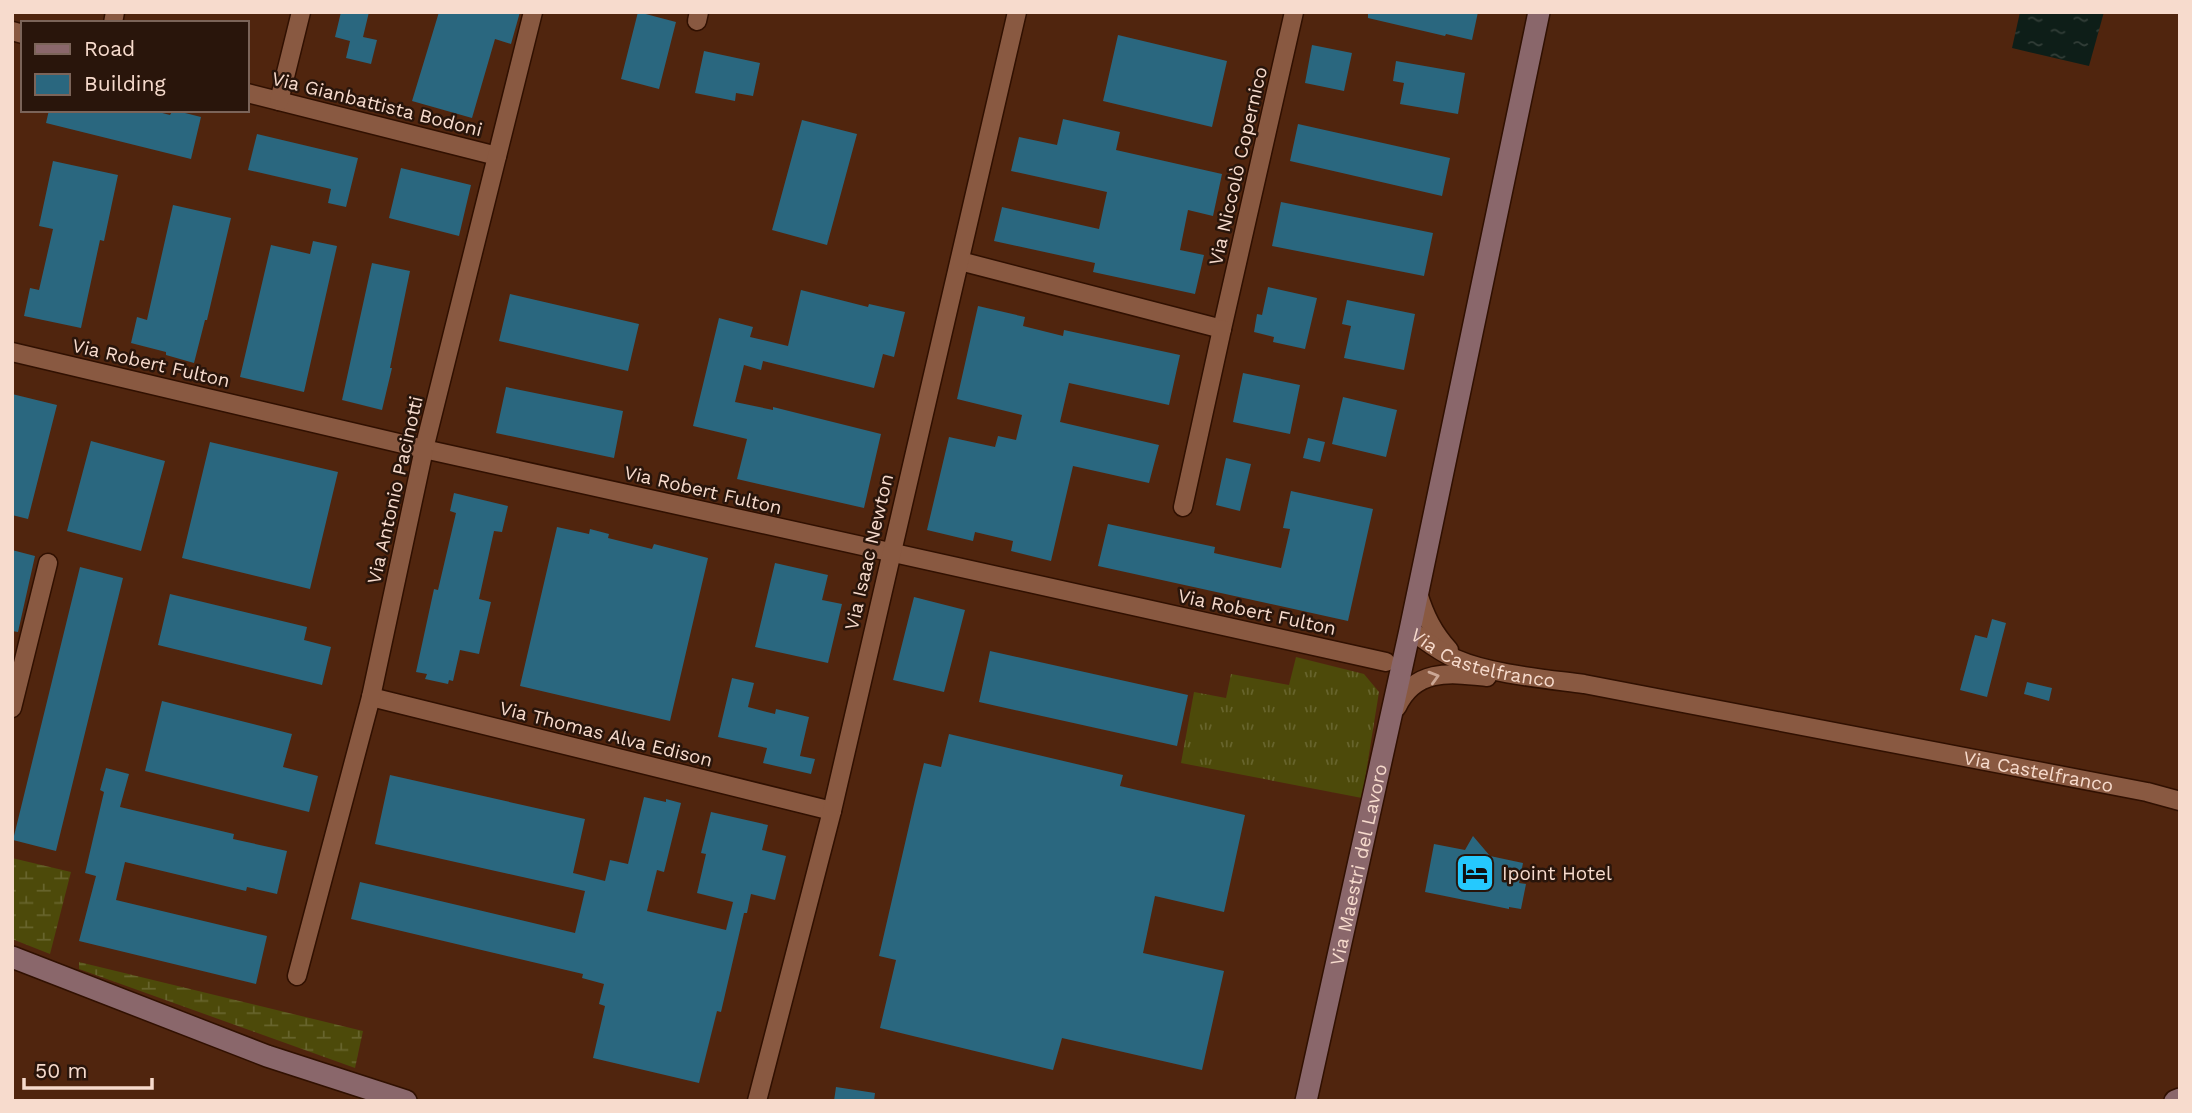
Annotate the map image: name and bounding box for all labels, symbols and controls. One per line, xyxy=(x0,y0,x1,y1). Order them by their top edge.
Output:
legend xyxy=(21,21,248,112)
text: Road xyxy=(84,36,135,61)
street label: Via Niccolò Copernico xyxy=(1204,64,1272,268)
street label: Via Gianbattista Bodoni xyxy=(269,67,485,141)
text: Building xyxy=(84,71,166,96)
street label: Via Robert Fulton xyxy=(70,334,232,392)
street label: Via Antonio Pacinotti xyxy=(362,394,428,586)
street label: Via Robert Fulton xyxy=(622,461,784,519)
street label: Via Isaac Newton xyxy=(840,472,898,632)
street label: Via Robert Fulton xyxy=(1176,584,1338,640)
street label: Via Castelfranco xyxy=(1407,623,1557,692)
one-way arrow xyxy=(1428,671,1440,686)
street label: Via Thomas Alva Edison xyxy=(497,696,715,772)
street label: Via Castelfranco xyxy=(1961,746,2115,797)
street label: Via Maestri del Lavoro xyxy=(1325,762,1392,968)
hotel icon: Ipoint Hotel xyxy=(1454,852,1496,894)
place label: Ipoint Hotel xyxy=(1502,862,1612,885)
scale bar xyxy=(24,1046,152,1090)
text: 50 m xyxy=(35,1058,87,1083)

